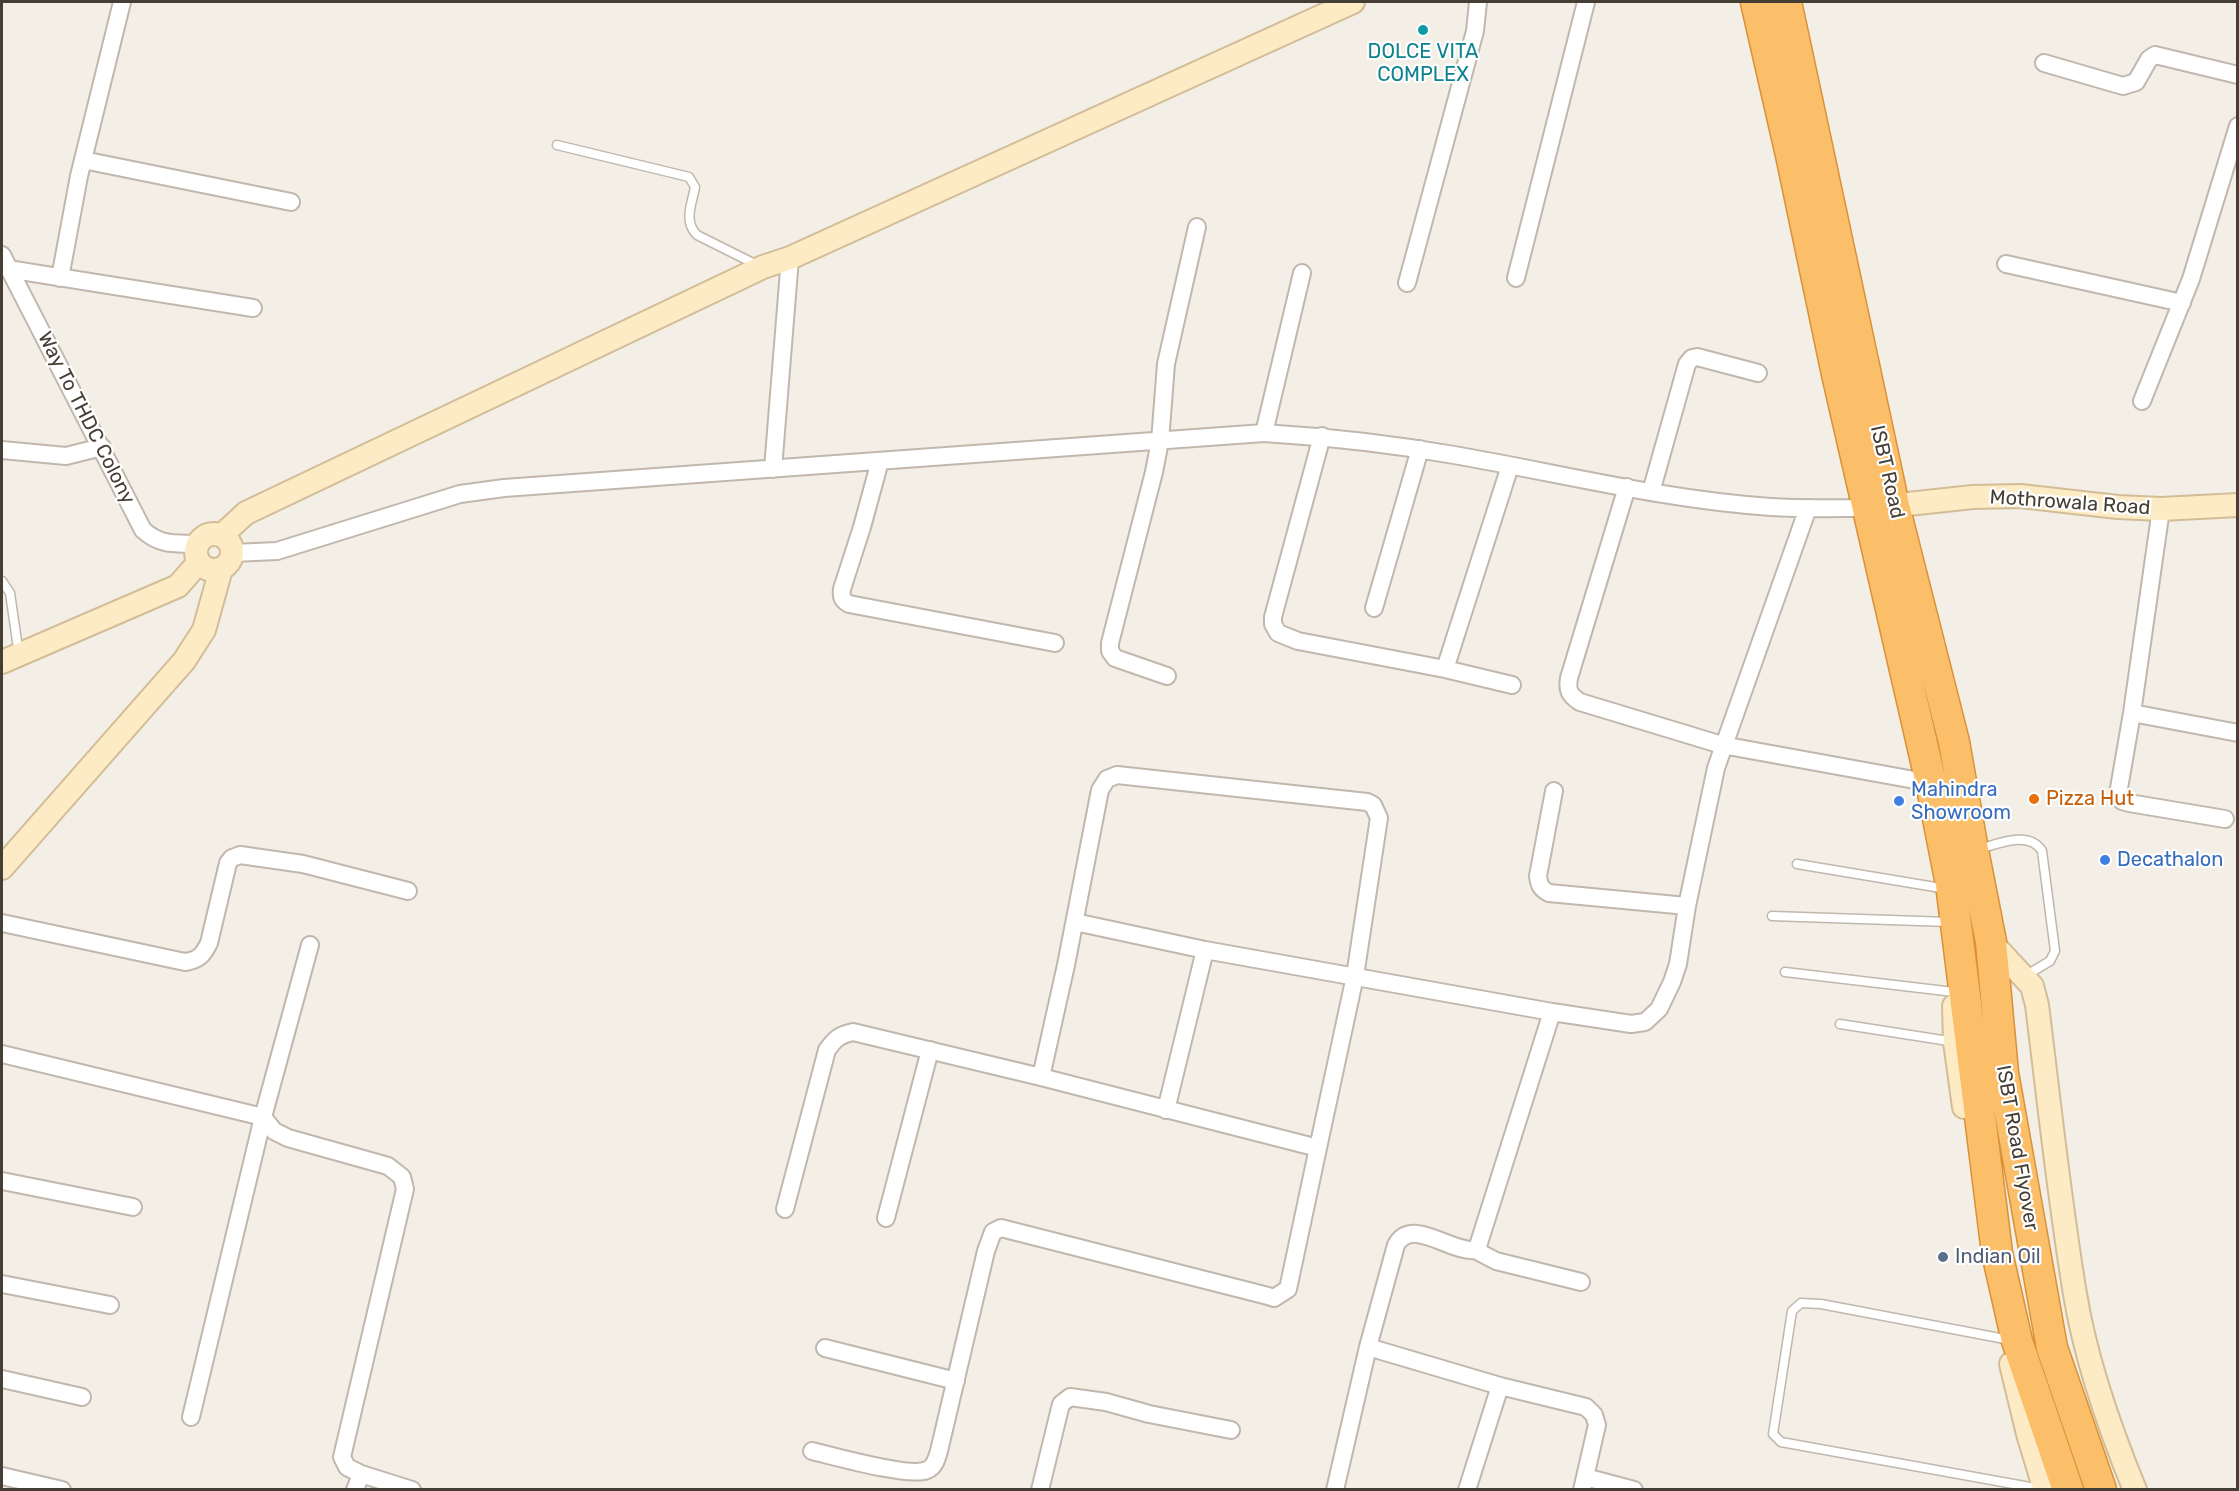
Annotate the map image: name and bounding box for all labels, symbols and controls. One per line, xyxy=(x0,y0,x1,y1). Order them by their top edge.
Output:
marker: DOLCE VITA COMPLEX xyxy=(1416,23,1430,37)
place label: DOLCE VITA COMPLEX xyxy=(1368,40,1478,87)
street label: Way To THDC Colony xyxy=(32,328,140,508)
street label: ISBT Road xyxy=(1865,423,1909,521)
street label: Mothrowala Road xyxy=(1989,485,2151,521)
place label: Mahindra Showroom xyxy=(1911,778,2011,825)
place label: Pizza Hut xyxy=(2046,787,2134,811)
marker: Pizza Hut xyxy=(2027,792,2041,806)
marker: Mahindra Showroom xyxy=(1892,794,1906,808)
place label: Decathalon xyxy=(2117,848,2223,872)
marker: Decathalon xyxy=(2098,853,2112,867)
street label: ISBT Road Flyover xyxy=(1991,1063,2043,1233)
place label: Indian Oil xyxy=(1955,1245,2041,1269)
marker: Indian Oil xyxy=(1936,1250,1950,1264)

